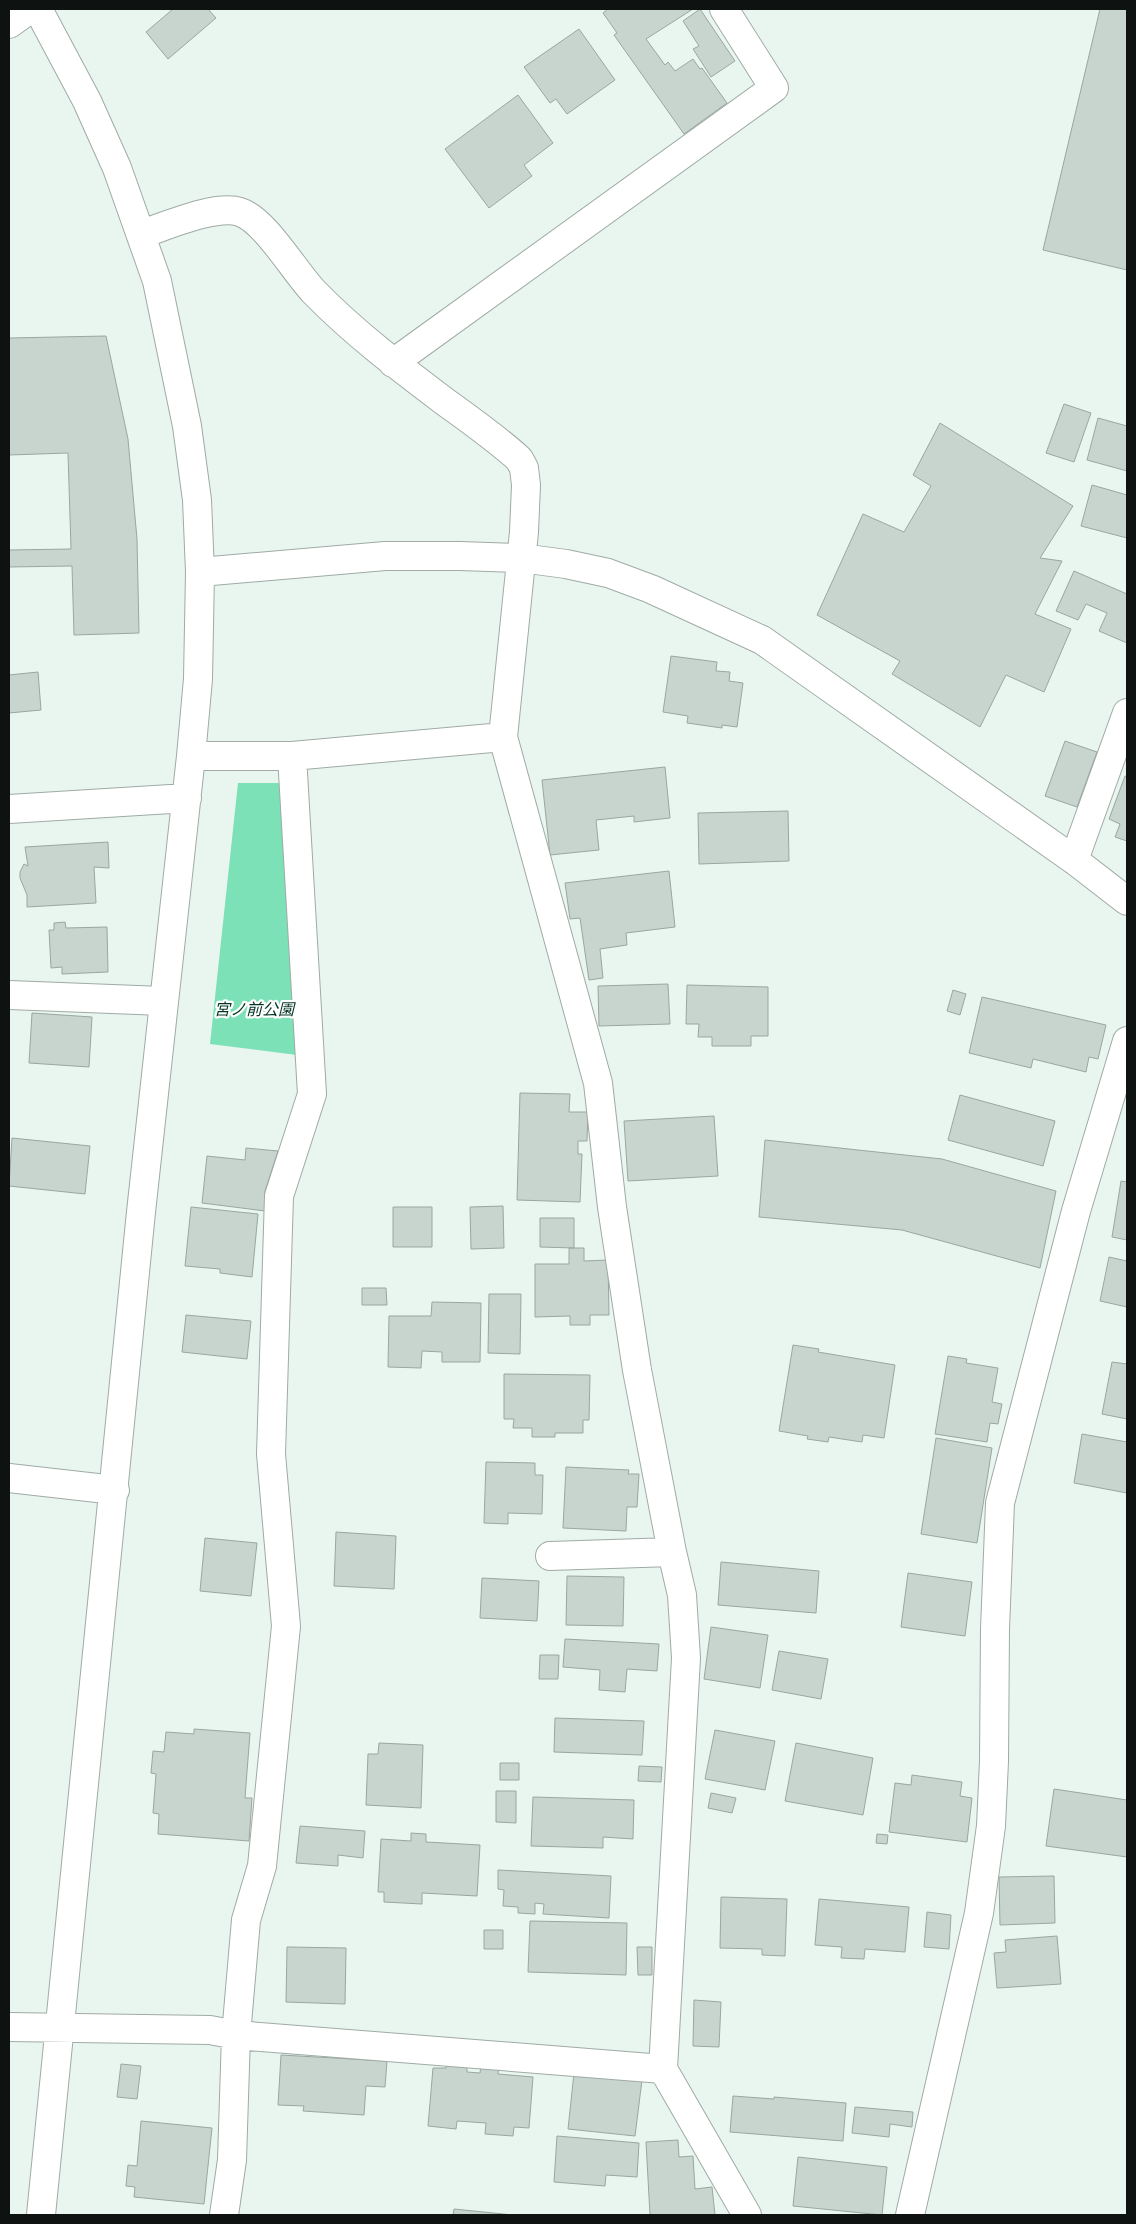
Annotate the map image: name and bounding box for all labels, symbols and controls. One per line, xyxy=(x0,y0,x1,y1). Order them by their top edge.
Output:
park label: 宮ノ前公園 xyxy=(214,1000,296,1019)

